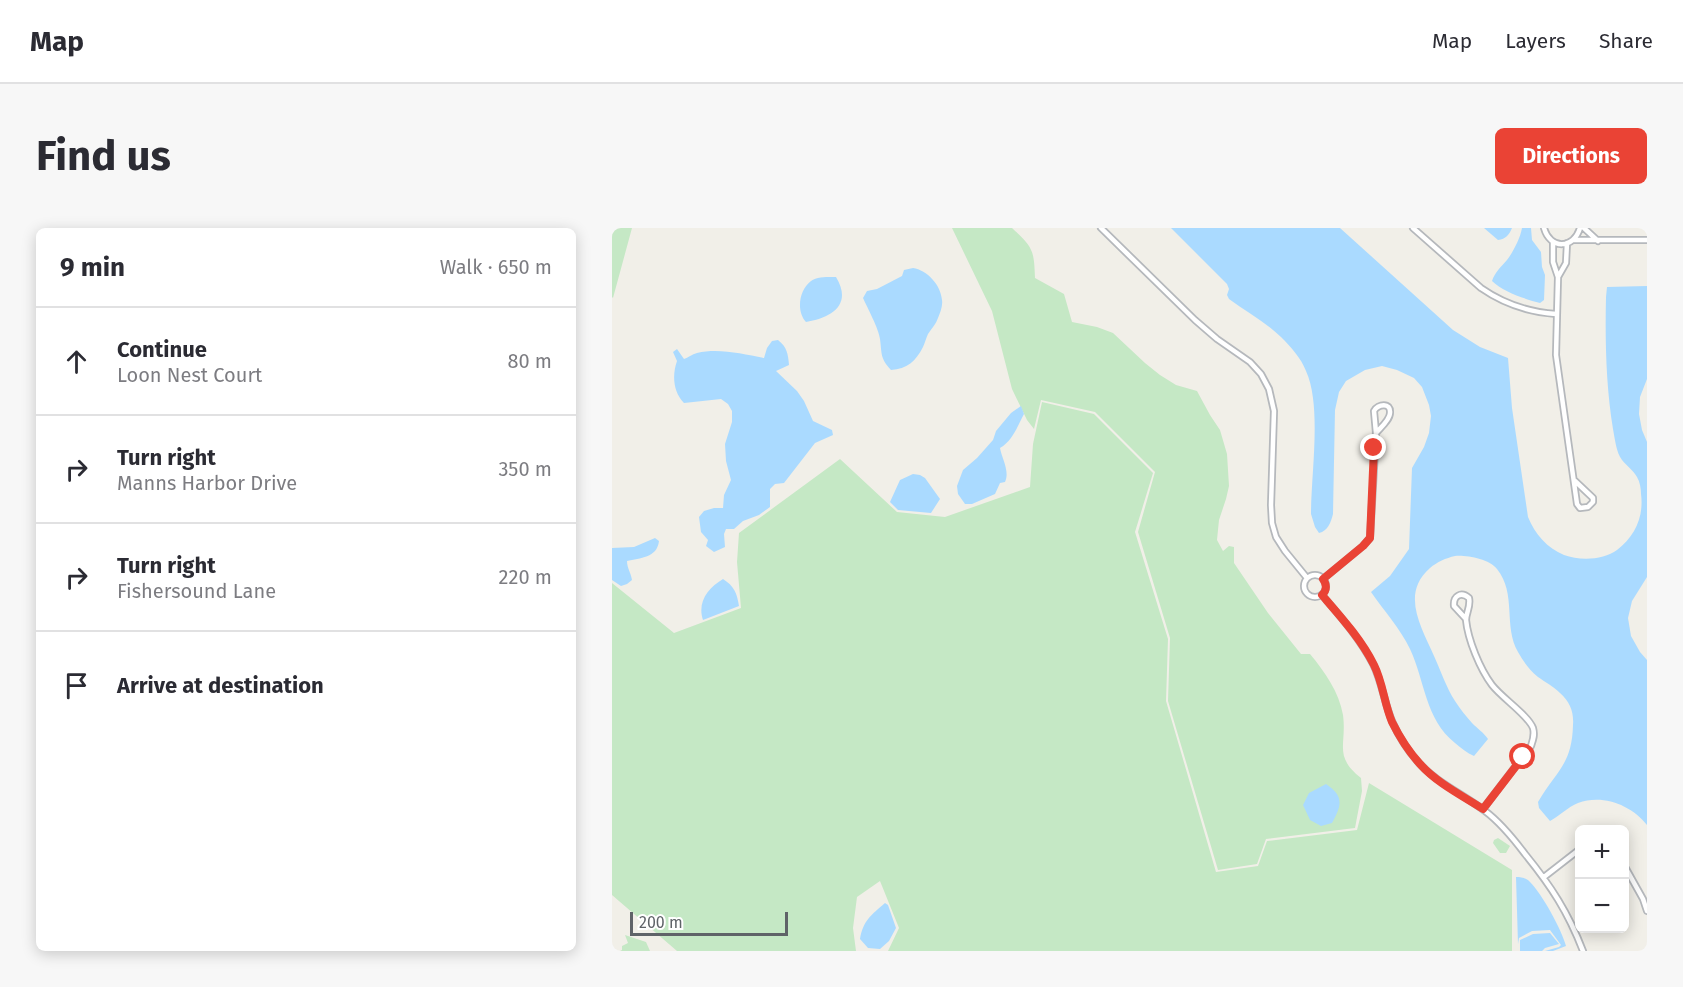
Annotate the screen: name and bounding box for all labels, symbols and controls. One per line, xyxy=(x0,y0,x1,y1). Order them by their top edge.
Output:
text: Map xyxy=(30,25,84,58)
text: Map xyxy=(1432,28,1472,54)
text: Layers xyxy=(1505,28,1566,54)
text: Share xyxy=(1599,28,1653,54)
button: Directions xyxy=(1495,128,1647,184)
text: Find us xyxy=(36,131,171,181)
text: 9 min xyxy=(60,252,125,283)
text: Walk · 650 m xyxy=(440,255,552,279)
text: Continue xyxy=(117,336,207,363)
icon: ahead xyxy=(60,345,93,378)
text: 80 m xyxy=(507,349,552,373)
text: Loon Nest Court xyxy=(117,363,262,387)
route end xyxy=(1360,434,1386,460)
text: Turn right xyxy=(117,444,216,471)
icon: right xyxy=(60,453,93,486)
text: 350 m xyxy=(498,457,552,481)
text: Manns Harbor Drive xyxy=(117,471,297,495)
text: Turn right xyxy=(117,552,216,579)
icon: right xyxy=(60,561,93,594)
text: 220 m xyxy=(499,565,552,589)
text: Fishersound Lane xyxy=(117,579,276,603)
icon: arrive xyxy=(60,669,93,702)
text: Arrive at destination xyxy=(117,672,324,699)
route start xyxy=(1509,743,1535,769)
map controls xyxy=(1575,825,1629,933)
button: + xyxy=(1575,825,1629,879)
button: − xyxy=(1575,879,1629,933)
scale bar xyxy=(630,909,788,936)
text: 200 m xyxy=(639,913,683,932)

